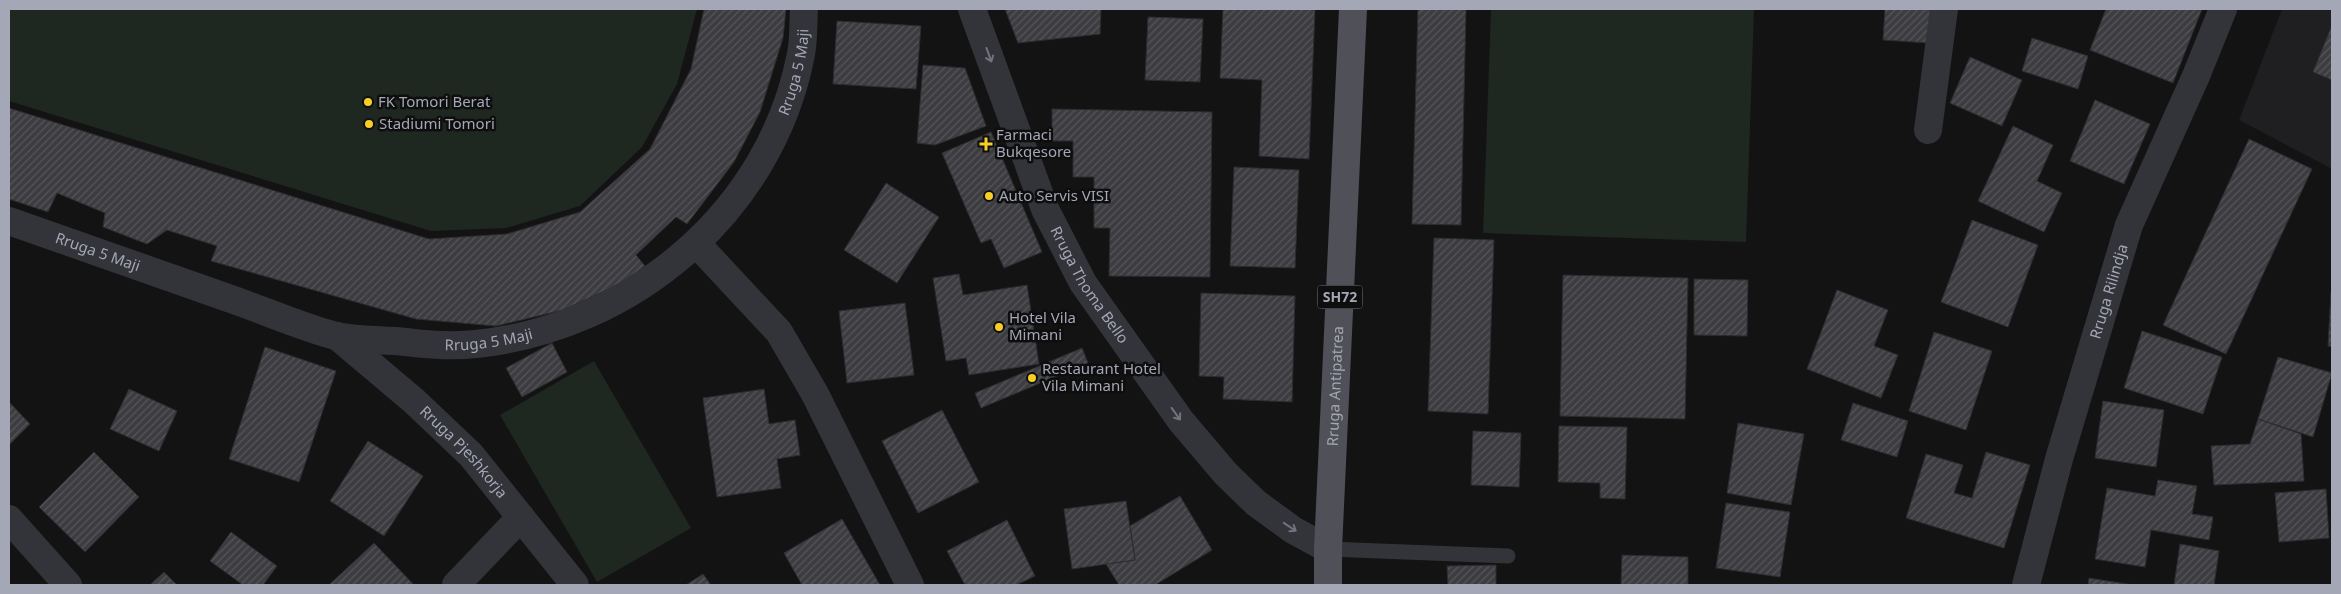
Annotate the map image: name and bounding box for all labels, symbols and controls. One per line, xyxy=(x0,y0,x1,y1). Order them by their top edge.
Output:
street label: Rruga 5 Maji xyxy=(773,28,812,118)
one-way arrow xyxy=(985,46,994,62)
place label: FK Tomori Berat xyxy=(378,91,491,111)
marker: FK Tomori Berat xyxy=(362,96,374,108)
place label: Stadiumi Tomori xyxy=(379,113,495,133)
marker: Stadiumi Tomori xyxy=(363,118,375,130)
place label: Farmaci Bukqesore xyxy=(996,124,1071,161)
marker: Farmaci Bukqesore xyxy=(980,138,992,150)
place label: Auto Servis VISI xyxy=(999,185,1109,205)
marker: Auto Servis VISI xyxy=(983,190,995,202)
street label: Rruga Thoma Bello xyxy=(1047,223,1134,347)
street label: Rruga 5 Maji xyxy=(53,227,143,275)
street label: Rruga Rilindja xyxy=(2084,241,2132,341)
road number: SH72 xyxy=(1318,286,1362,308)
place label: Hotel Vila Mimani xyxy=(1009,307,1076,344)
marker: Hotel Vila Mimani xyxy=(993,321,1005,333)
street label: Rruga 5 Maji xyxy=(444,323,534,354)
street label: Rruga Antipatrea xyxy=(1322,326,1347,447)
place label: Restaurant Hotel Vila Mimani xyxy=(1042,358,1161,395)
marker: Restaurant Hotel Vila Mimani xyxy=(1026,372,1038,384)
street label: Rruga Pjeshkorja xyxy=(416,401,512,502)
one-way arrow xyxy=(1170,407,1181,420)
one-way arrow xyxy=(1283,523,1297,533)

